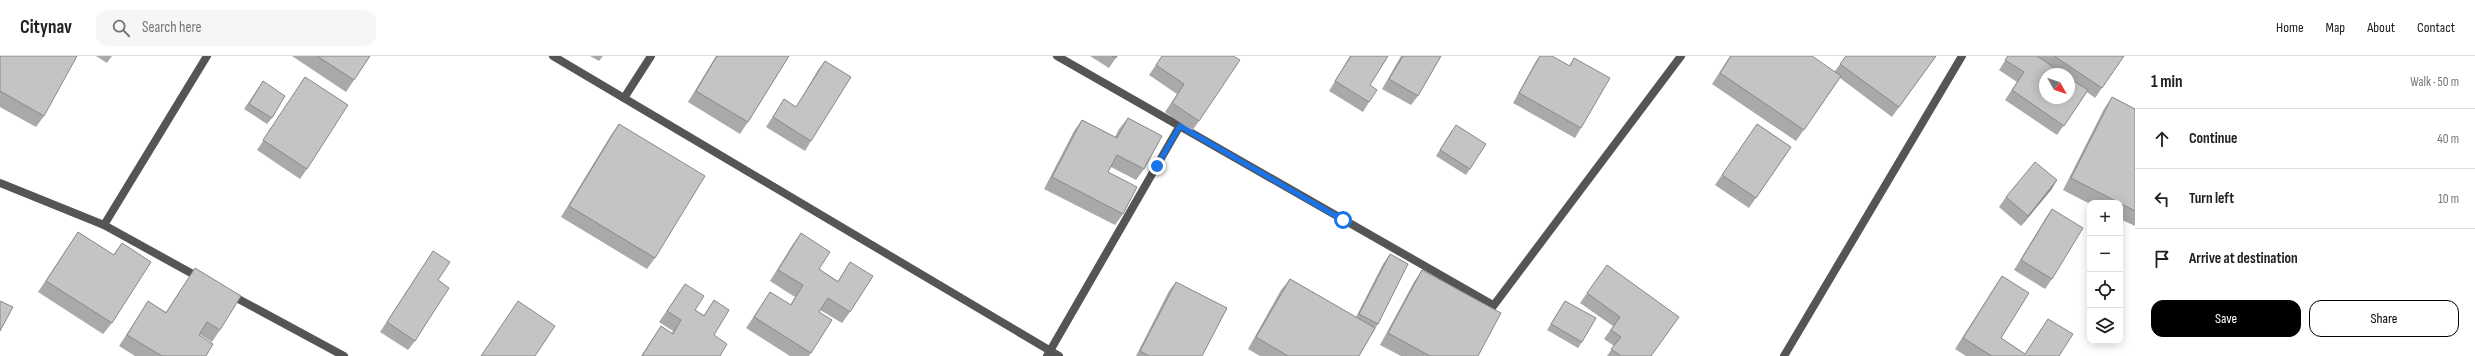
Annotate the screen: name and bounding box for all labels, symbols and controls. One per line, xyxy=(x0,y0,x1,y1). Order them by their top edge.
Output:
search box xyxy=(96,10,376,46)
text: Citynav xyxy=(20,16,72,39)
icon: search xyxy=(110,17,132,39)
text: Search here xyxy=(142,18,202,37)
text: Home xyxy=(2276,19,2304,36)
text: Map xyxy=(2326,19,2345,36)
text: About xyxy=(2367,19,2395,36)
text: Contact xyxy=(2417,19,2455,36)
north arrow xyxy=(2039,68,2075,104)
text: 1 min xyxy=(2151,72,2183,92)
text: Walk · 50 m xyxy=(2410,74,2459,90)
icon: ahead xyxy=(2151,128,2173,150)
text: Continue xyxy=(2189,129,2238,148)
text: 40 m xyxy=(2437,131,2459,147)
route end xyxy=(1148,157,1166,175)
icon: left xyxy=(2151,188,2173,210)
text: Turn left xyxy=(2189,189,2234,208)
text: 10 m xyxy=(2438,191,2459,207)
map controls xyxy=(2087,200,2123,344)
button: + xyxy=(2087,200,2123,236)
route start xyxy=(1334,211,1352,229)
button: − xyxy=(2087,236,2123,272)
icon: arrive xyxy=(2151,248,2173,270)
text: Arrive at destination xyxy=(2189,249,2298,268)
button: locate xyxy=(2087,272,2123,308)
button: Save xyxy=(2151,300,2301,337)
button: Share xyxy=(2309,300,2459,337)
button: layers xyxy=(2087,308,2123,344)

